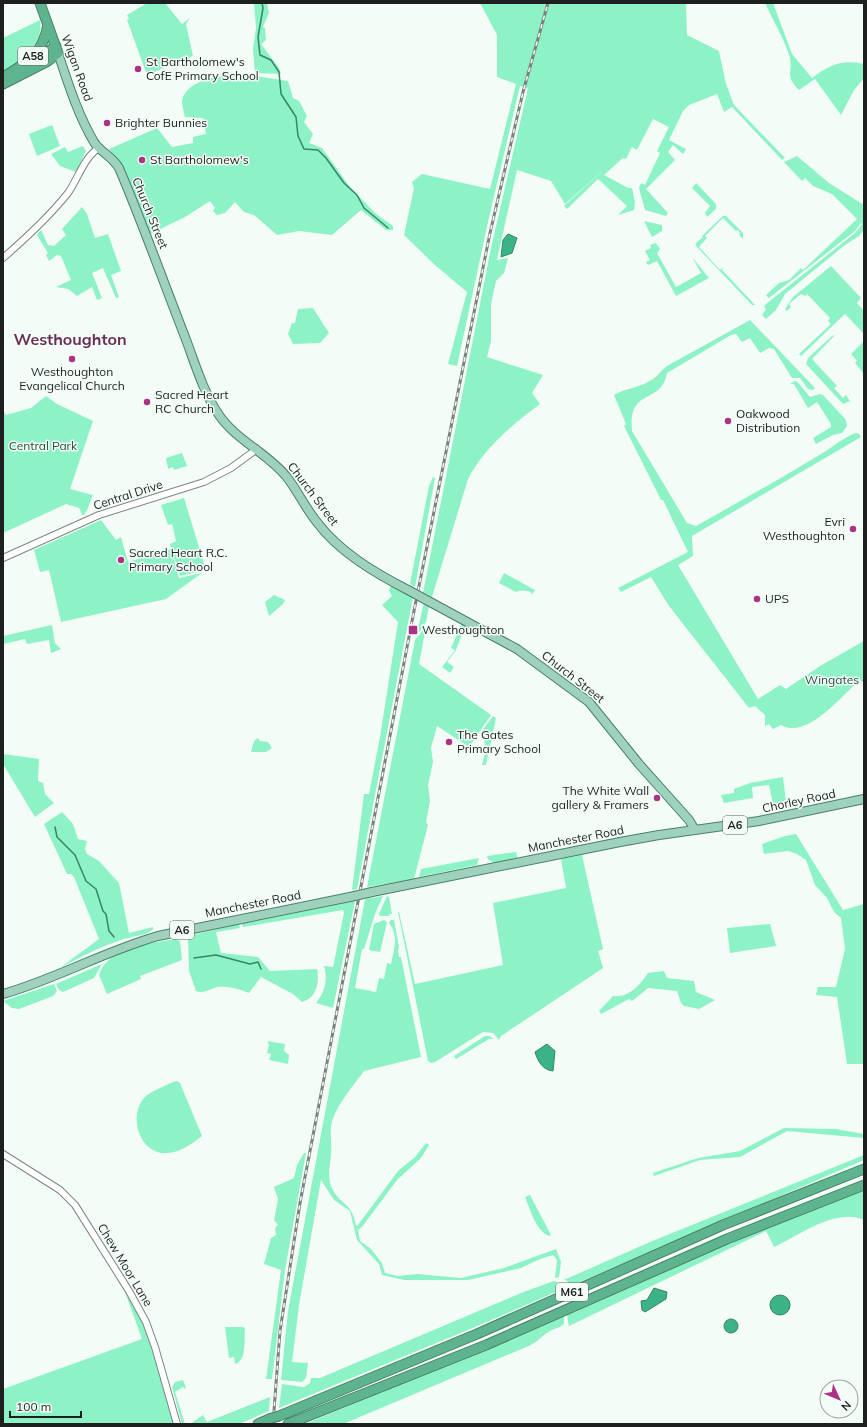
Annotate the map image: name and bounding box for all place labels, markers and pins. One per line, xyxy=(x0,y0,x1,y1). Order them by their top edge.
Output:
place label: St Bartholomew's CofE Primary School xyxy=(146,54,259,83)
marker: St Bartholomew's CofE Primary School xyxy=(133,64,143,74)
place label: Brighter Bunnies xyxy=(115,115,207,130)
marker: Brighter Bunnies xyxy=(102,118,112,128)
place label: St Bartholomew's xyxy=(150,152,249,167)
marker: St Bartholomew's xyxy=(137,155,147,165)
marker: Westhoughton Evangelical Church xyxy=(67,354,77,364)
place label: Westhoughton Evangelical Church xyxy=(19,364,125,393)
place label: Sacred Heart RC Church xyxy=(155,387,229,416)
marker: Sacred Heart RC Church xyxy=(142,397,152,407)
place label: Oakwood Distribution xyxy=(736,406,800,435)
marker: Oakwood Distribution xyxy=(723,416,733,426)
place label: Evri Westhoughton xyxy=(763,514,845,543)
marker: Evri Westhoughton xyxy=(848,524,858,534)
place label: Sacred Heart R.C. Primary School xyxy=(129,545,227,574)
marker: Sacred Heart R.C. Primary School xyxy=(116,555,126,565)
place label: UPS xyxy=(765,591,789,606)
marker: UPS xyxy=(752,594,762,604)
place label: Westhoughton xyxy=(422,622,504,637)
marker: Westhoughton xyxy=(407,624,419,636)
place label: The Gates Primary School xyxy=(457,727,541,756)
marker: The Gates Primary School xyxy=(444,737,454,747)
place label: The White Wall gallery & Framers xyxy=(551,783,649,812)
marker: The White Wall gallery & Framers xyxy=(652,793,662,803)

